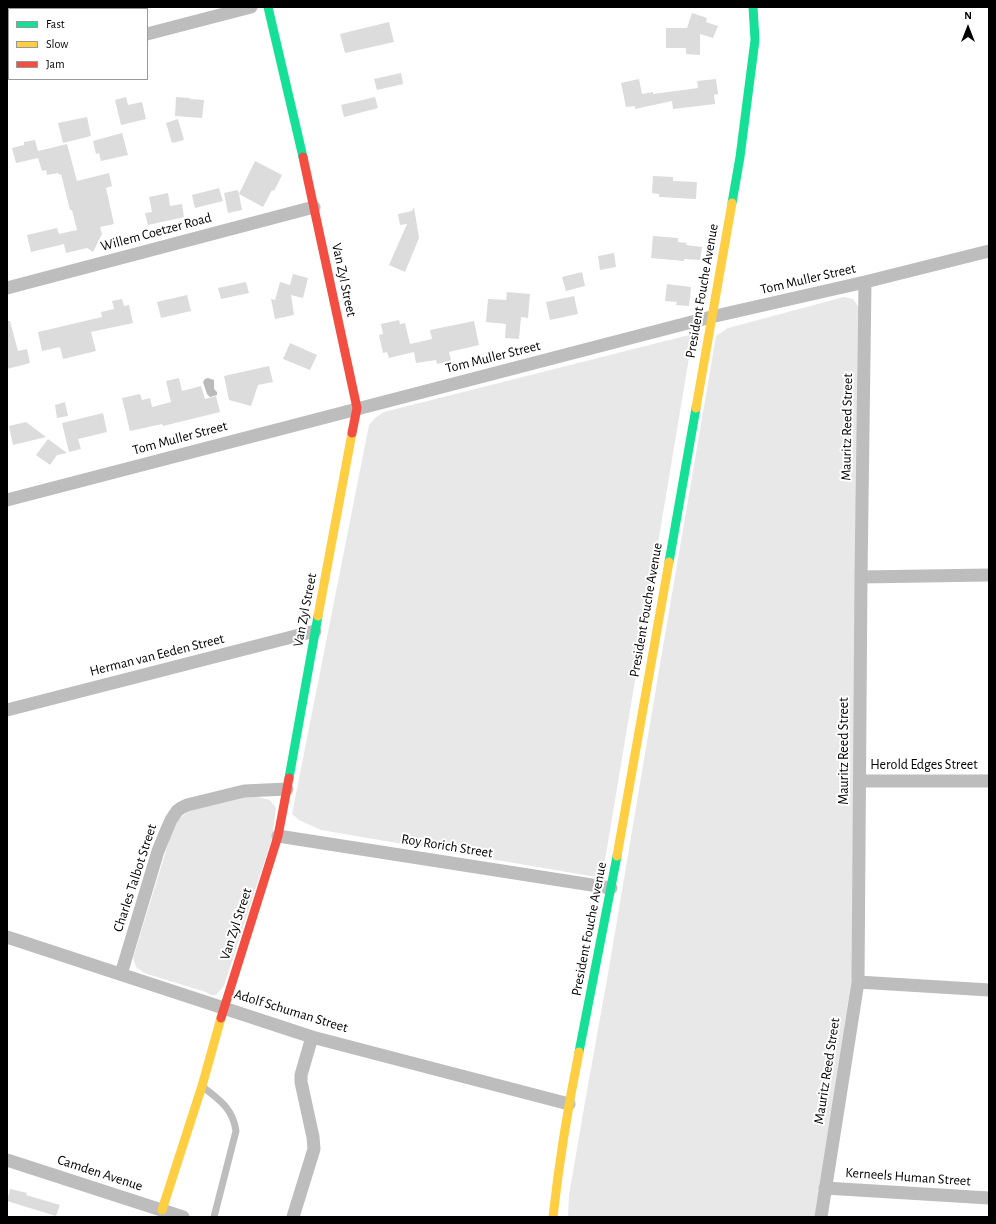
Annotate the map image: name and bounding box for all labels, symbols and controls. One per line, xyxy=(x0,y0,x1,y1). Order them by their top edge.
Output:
legend xyxy=(8,8,148,80)
north arrow xyxy=(948,8,988,48)
text: N xyxy=(964,10,972,21)
text: Fast xyxy=(46,18,65,30)
text: Slow xyxy=(46,38,68,50)
text: Jam xyxy=(46,58,65,70)
street label: Willem Coetzer Road xyxy=(99,209,213,255)
street label: President Fouche Avenue xyxy=(682,223,722,359)
street label: Van Zyl Street xyxy=(328,242,360,318)
street label: Tom Muller Street xyxy=(759,260,857,298)
street label: Tom Muller Street xyxy=(444,337,542,377)
street label: Mauritz Reed Street xyxy=(838,373,856,481)
street label: Tom Muller Street xyxy=(131,417,229,459)
street label: President Fouche Avenue xyxy=(626,542,666,678)
street label: Van Zyl Street xyxy=(290,572,320,648)
street label: Herman van Eeden Street xyxy=(88,630,226,680)
street label: Mauritz Reed Street xyxy=(836,697,852,805)
street label: Herold Edges Street xyxy=(870,757,978,773)
street label: Charles Talbot Street xyxy=(110,822,160,934)
street label: Roy Rorich Street xyxy=(400,831,494,861)
street label: President Fouche Avenue xyxy=(568,861,610,997)
street label: Van Zyl Street xyxy=(216,886,256,962)
street label: Adolf Schuman Street xyxy=(232,986,350,1036)
street label: Mauritz Reed Street xyxy=(810,1017,844,1125)
street label: Camden Avenue xyxy=(55,1151,145,1195)
street label: Kerneels Human Street xyxy=(845,1164,971,1190)

